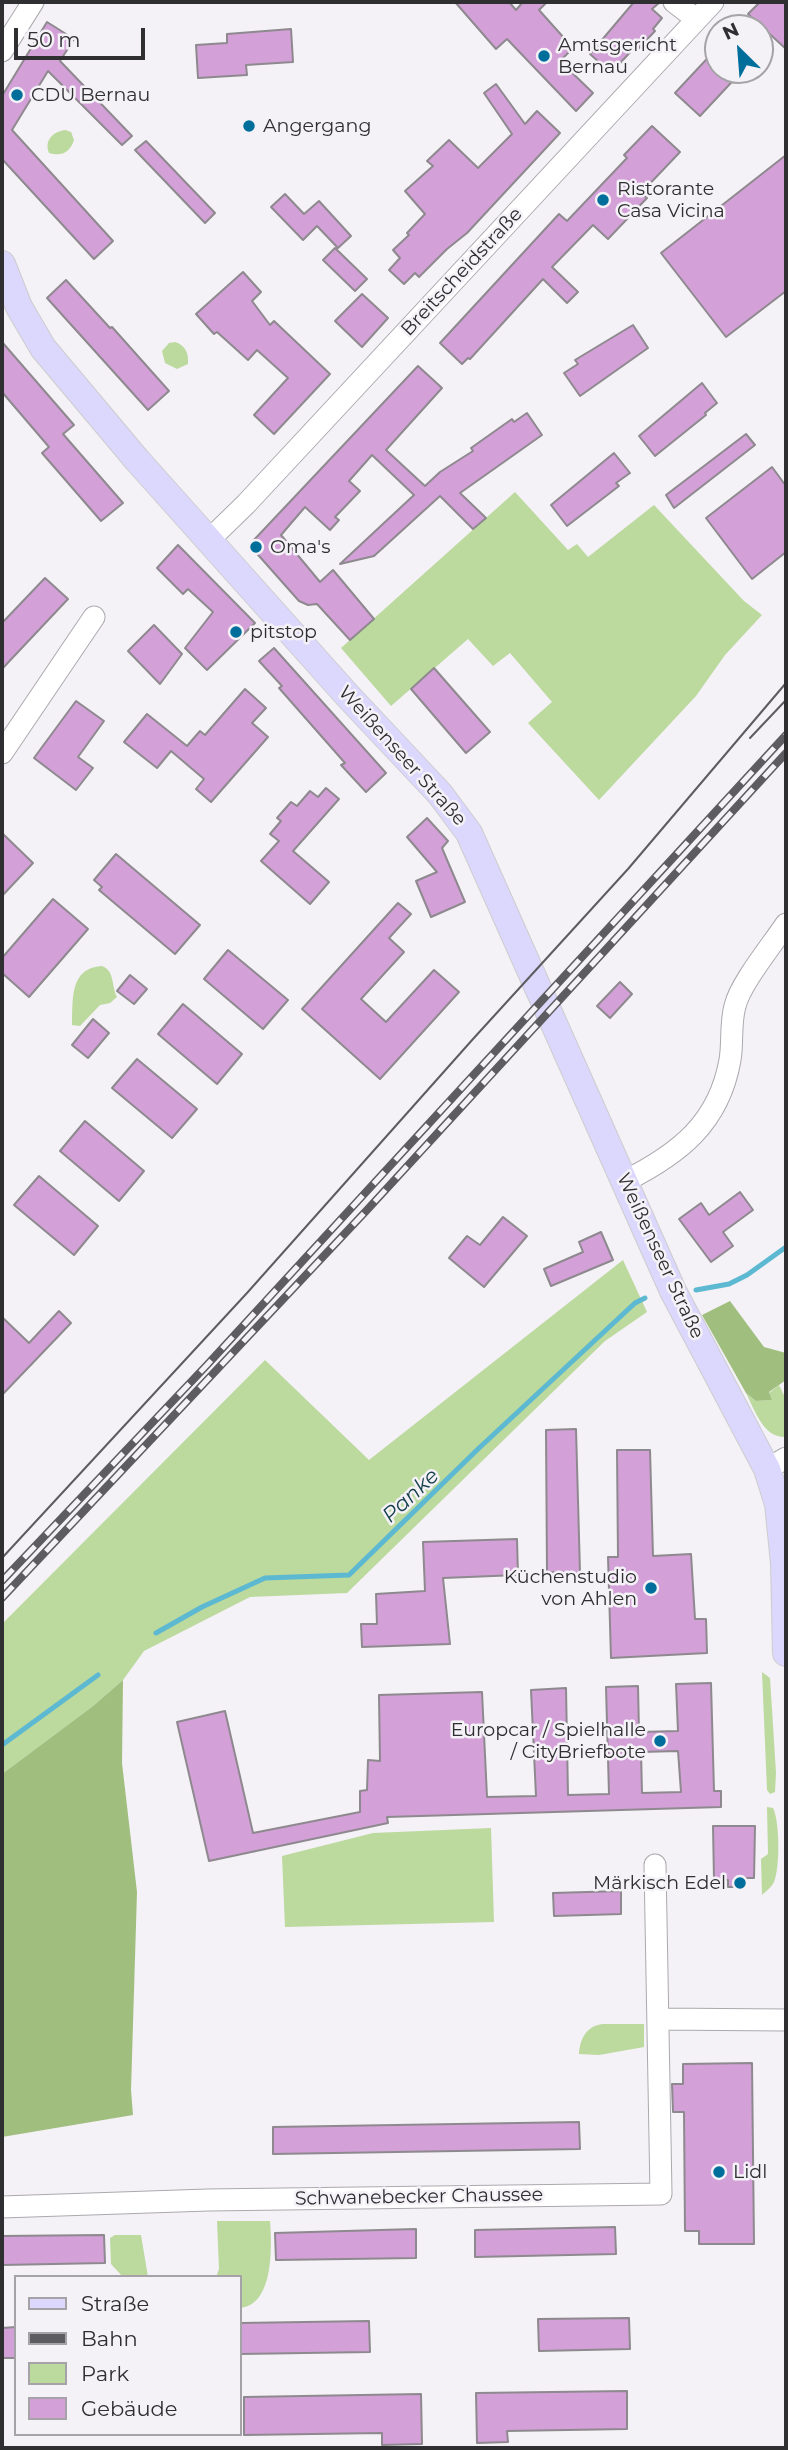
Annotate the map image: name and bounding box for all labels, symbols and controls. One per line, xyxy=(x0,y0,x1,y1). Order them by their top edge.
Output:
scale bar xyxy=(18,14,149,58)
north arrow xyxy=(704,14,774,84)
text: N xyxy=(719,18,743,45)
text: 50 m xyxy=(27,27,81,52)
place label: Amtsgericht Bernau xyxy=(558,34,677,78)
marker: Amtsgericht Bernau xyxy=(536,48,552,64)
place label: CDU Bernau xyxy=(31,84,150,106)
marker: CDU Bernau xyxy=(9,87,25,103)
place label: Angergang xyxy=(263,115,371,137)
marker: Angergang xyxy=(241,118,257,134)
place label: Ristorante Casa Vicina xyxy=(617,178,725,222)
marker: Ristorante Casa Vicina xyxy=(595,192,611,208)
street label: Breitscheidstraße xyxy=(397,203,527,341)
place label: Oma's xyxy=(270,536,330,558)
marker: Oma's xyxy=(248,539,264,555)
place label: pitstop xyxy=(250,621,317,643)
marker: pitstop xyxy=(228,624,244,640)
street label: Weißenseer Straße xyxy=(333,681,471,831)
street label: Weißenseer Straße xyxy=(612,1170,708,1342)
water label: Panke xyxy=(378,1464,444,1528)
place label: Küchenstudio von Ahlen xyxy=(504,1566,637,1610)
marker: Küchenstudio von Ahlen xyxy=(643,1580,659,1596)
place label: Europcar / Spielhalle / CityBriefbote xyxy=(451,1719,646,1763)
marker: Europcar / Spielhalle / CityBriefbote xyxy=(652,1733,668,1749)
place label: Märkisch Edel xyxy=(593,1872,726,1894)
marker: Märkisch Edel xyxy=(732,1875,748,1891)
place label: Lidl xyxy=(733,2161,767,2183)
marker: Lidl xyxy=(711,2164,727,2180)
street label: Schwanebecker Chaussee xyxy=(295,2183,543,2211)
legend xyxy=(14,2275,242,2436)
text: Straße xyxy=(81,2291,149,2316)
text: Bahn xyxy=(81,2326,138,2351)
text: Park xyxy=(81,2361,129,2386)
text: Gebäude xyxy=(81,2396,178,2421)

